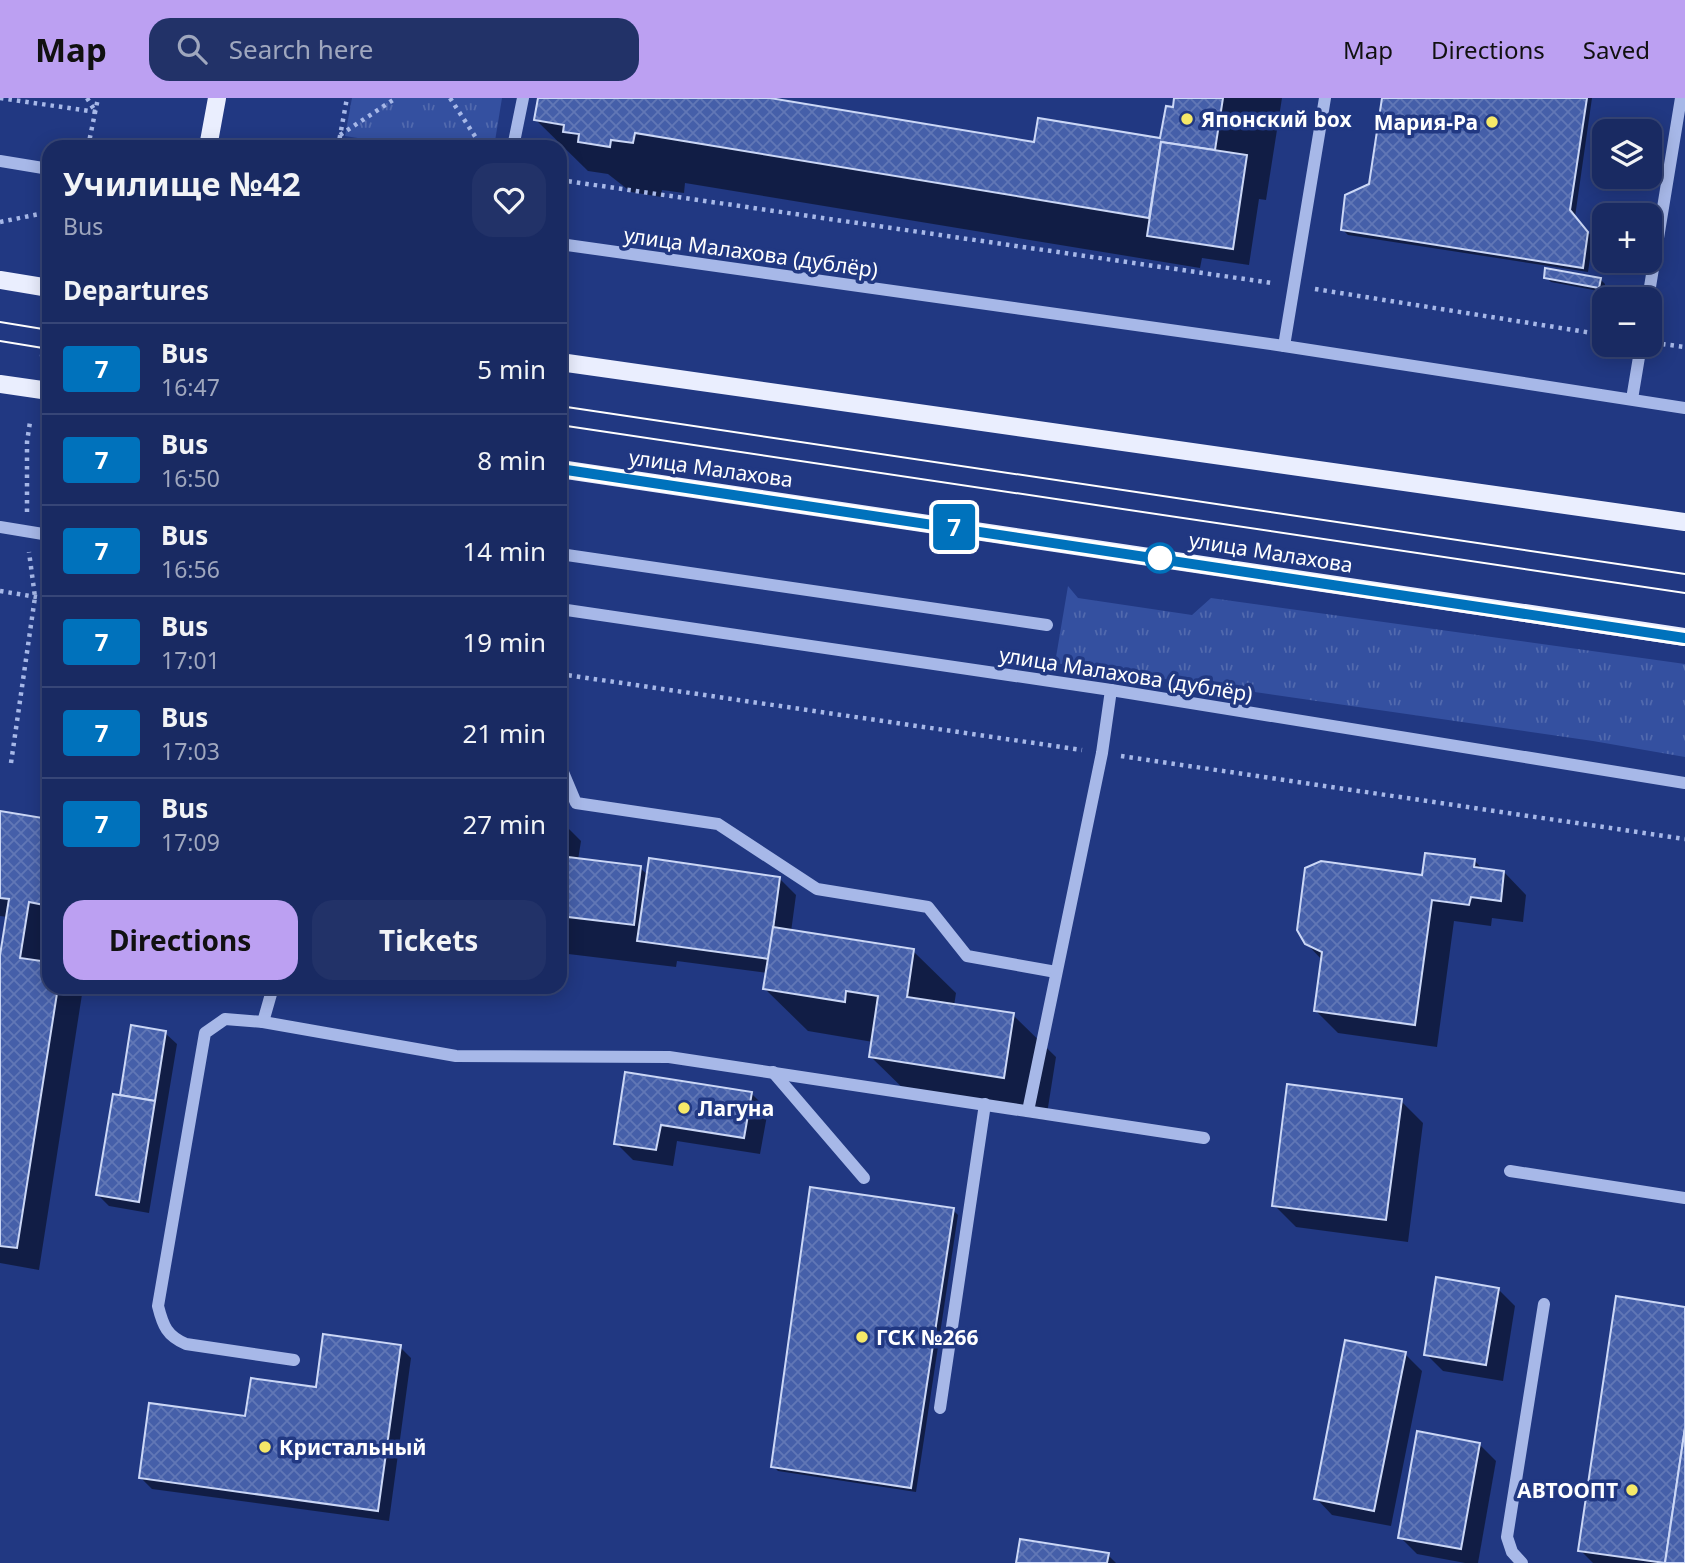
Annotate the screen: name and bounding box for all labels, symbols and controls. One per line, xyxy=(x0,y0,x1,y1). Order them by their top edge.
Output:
search box xyxy=(149,18,639,81)
text: Map xyxy=(35,27,107,72)
icon: search xyxy=(173,30,211,68)
text: Search here xyxy=(229,31,373,67)
text: Map xyxy=(1343,33,1393,66)
text: Directions xyxy=(1431,33,1545,66)
text: Saved xyxy=(1583,33,1650,66)
place label: Японский box xyxy=(1201,105,1352,133)
place label: Мария-Ра xyxy=(1374,108,1478,136)
marker: Японский box xyxy=(1179,111,1195,127)
marker: Мария-Ра xyxy=(1484,114,1500,130)
map controls xyxy=(1592,119,1662,357)
button: layers xyxy=(1592,119,1662,189)
text: Училище №42 xyxy=(63,161,301,206)
button: heart xyxy=(472,163,546,237)
button: + xyxy=(1592,203,1662,273)
text: Bus xyxy=(63,210,103,242)
street label: улица Малахова (дублёр) xyxy=(622,220,880,284)
text: Departures xyxy=(63,272,209,308)
button: − xyxy=(1592,287,1662,357)
text: Bus xyxy=(161,335,208,371)
text: 5 min xyxy=(477,351,546,387)
text: 7 xyxy=(95,352,108,385)
text: 16:47 xyxy=(161,371,220,403)
text: Bus xyxy=(161,426,208,462)
text: 8 min xyxy=(477,442,546,478)
text: 7 xyxy=(95,443,108,476)
street label: улица Малахова xyxy=(627,443,795,493)
text: 16:50 xyxy=(161,462,220,494)
line badge: 7 xyxy=(931,504,977,550)
text: 7 xyxy=(947,510,961,543)
text: Bus xyxy=(161,517,208,553)
street label: улица Малахова xyxy=(1187,525,1355,579)
text: 14 min xyxy=(462,533,546,569)
text: 7 xyxy=(95,534,108,567)
unlabelled marker xyxy=(1145,543,1175,573)
text: 16:56 xyxy=(161,553,220,585)
text: Bus xyxy=(161,608,208,644)
text: 19 min xyxy=(462,624,546,660)
text: 7 xyxy=(95,625,108,658)
street label: улица Малахова (дублёр) xyxy=(997,640,1255,708)
text: 17:01 xyxy=(161,644,220,676)
text: Bus xyxy=(161,699,208,735)
text: 21 min xyxy=(462,715,546,751)
text: 7 xyxy=(95,716,108,749)
text: 17:03 xyxy=(161,735,220,767)
text: Bus xyxy=(161,790,208,826)
text: 27 min xyxy=(462,806,546,842)
text: 7 xyxy=(95,807,108,840)
text: 17:09 xyxy=(161,826,220,858)
button: Directions xyxy=(63,900,298,980)
button: Tickets xyxy=(312,900,546,980)
place label: Лагуна xyxy=(698,1094,774,1122)
marker: Лагуна xyxy=(676,1100,692,1116)
place label: ГСК №266 xyxy=(876,1323,979,1351)
marker: ГСК №266 xyxy=(854,1329,870,1345)
place label: Кристальный xyxy=(279,1433,427,1461)
marker: Кристальный xyxy=(257,1439,273,1455)
place label: АВТООПТ xyxy=(1517,1476,1618,1504)
marker: АВТООПТ xyxy=(1624,1482,1640,1498)

